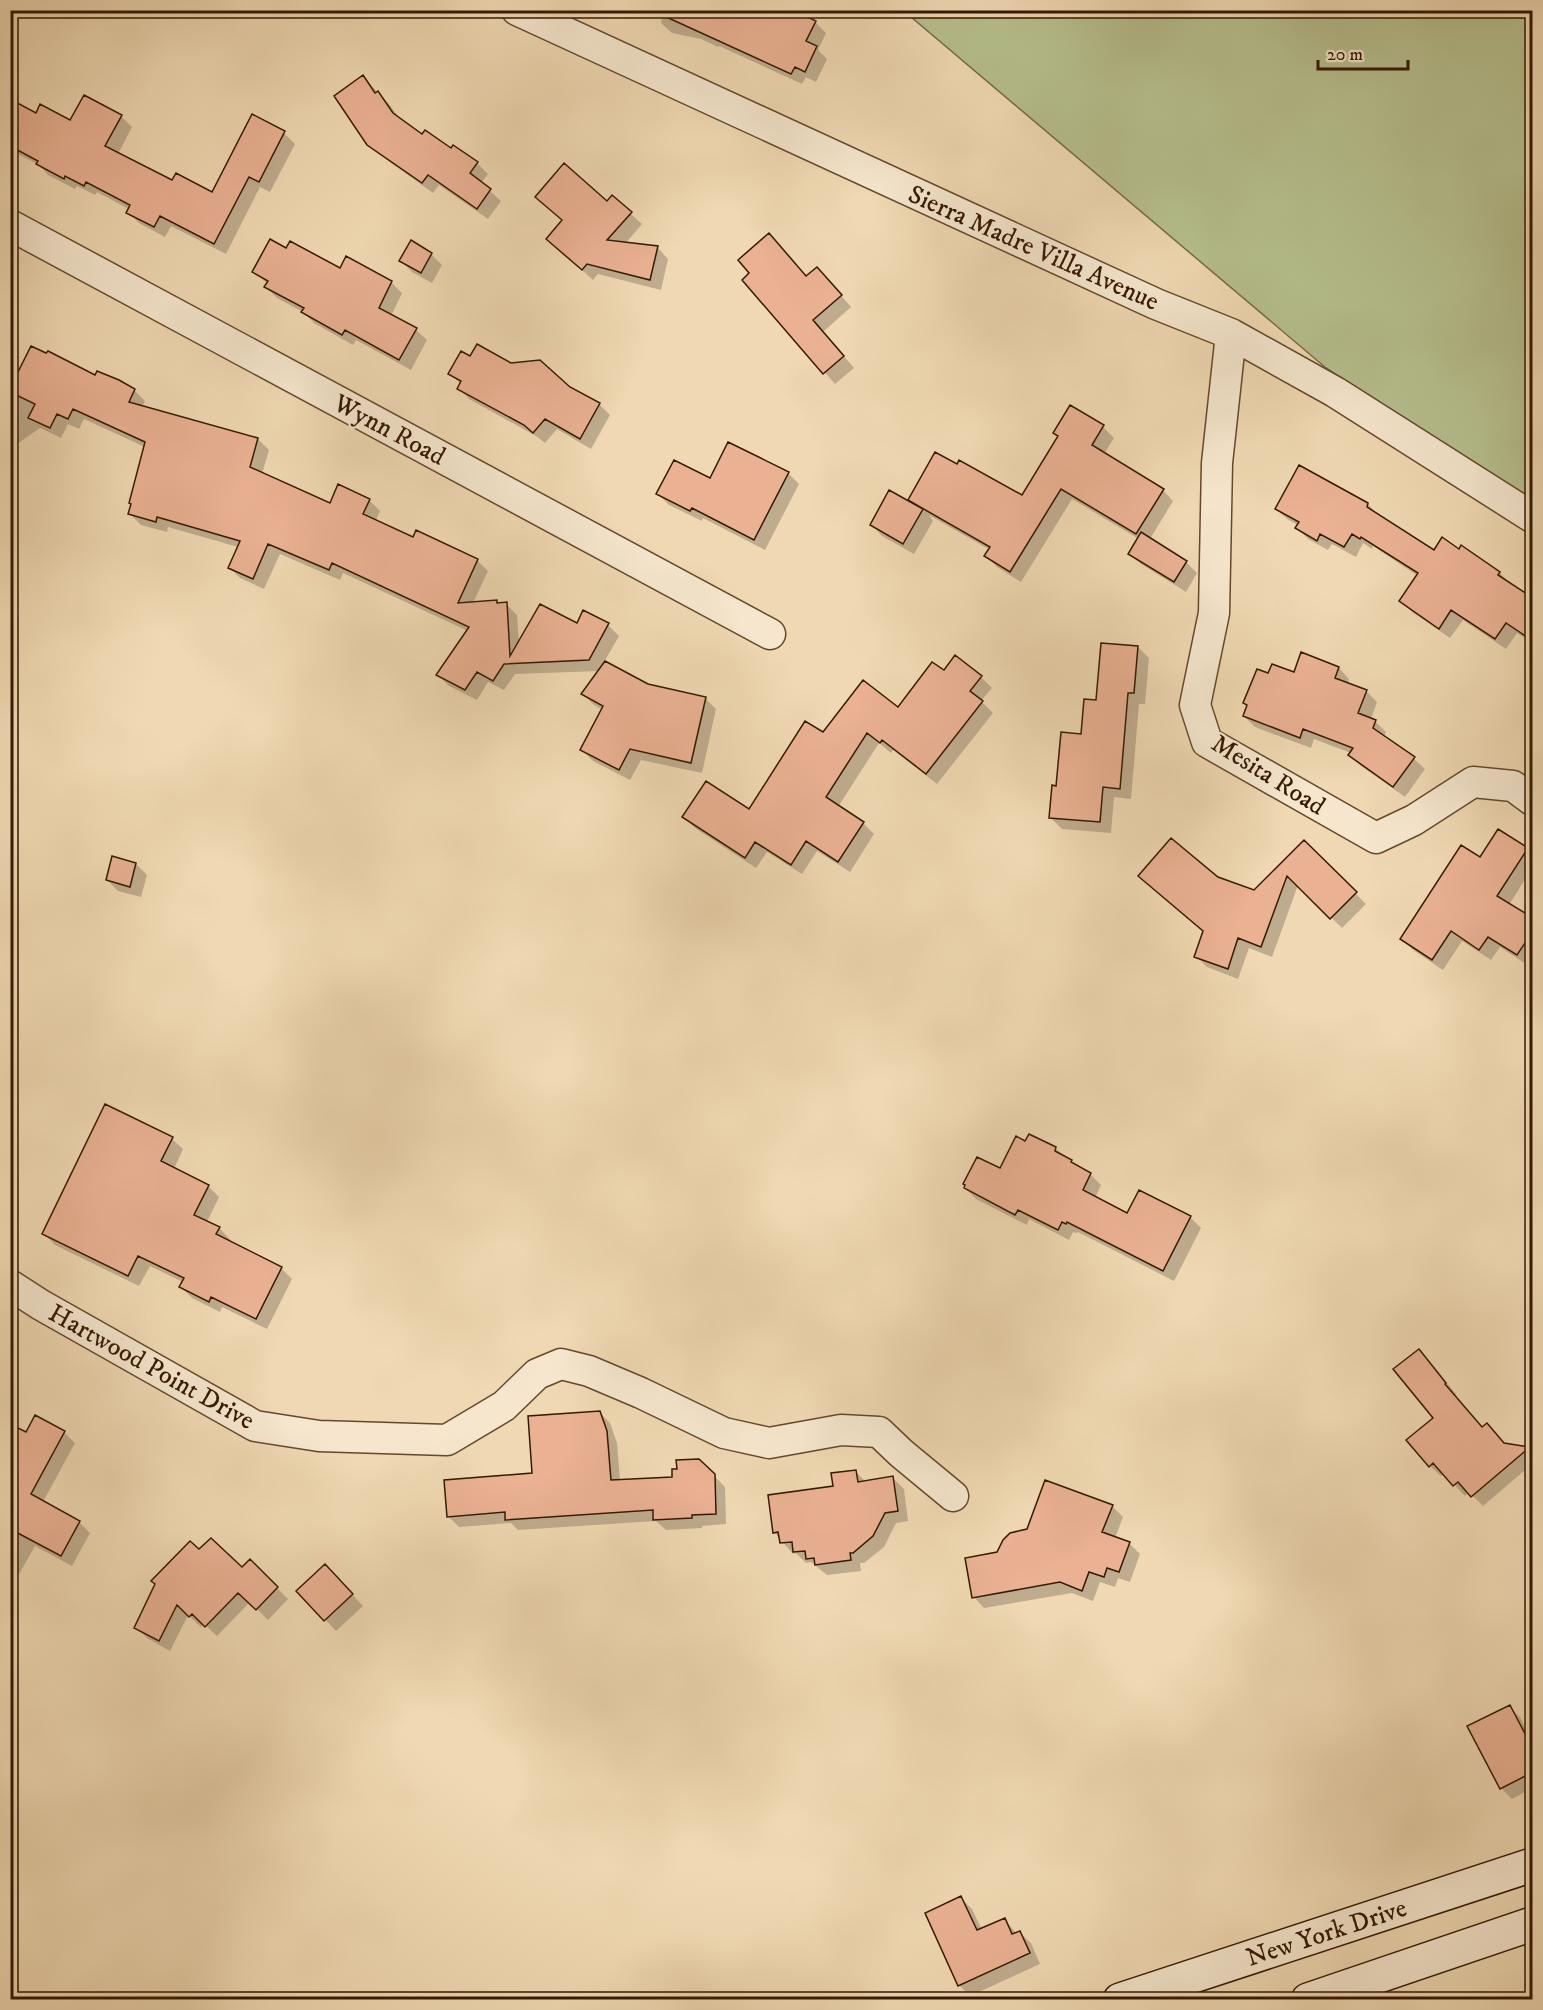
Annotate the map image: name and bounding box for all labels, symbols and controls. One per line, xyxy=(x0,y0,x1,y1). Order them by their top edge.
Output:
scale bar xyxy=(1318,33,1408,71)
text: 20 m xyxy=(1327,44,1363,66)
street label: Sierra Madre Villa Avenue xyxy=(903,178,1164,319)
street label: Wynn Road xyxy=(327,387,451,474)
street label: Mesita Road xyxy=(1205,727,1331,823)
street label: Hartwood Point Drive xyxy=(42,1297,260,1438)
street label: New York Drive xyxy=(1242,1892,1411,1975)

